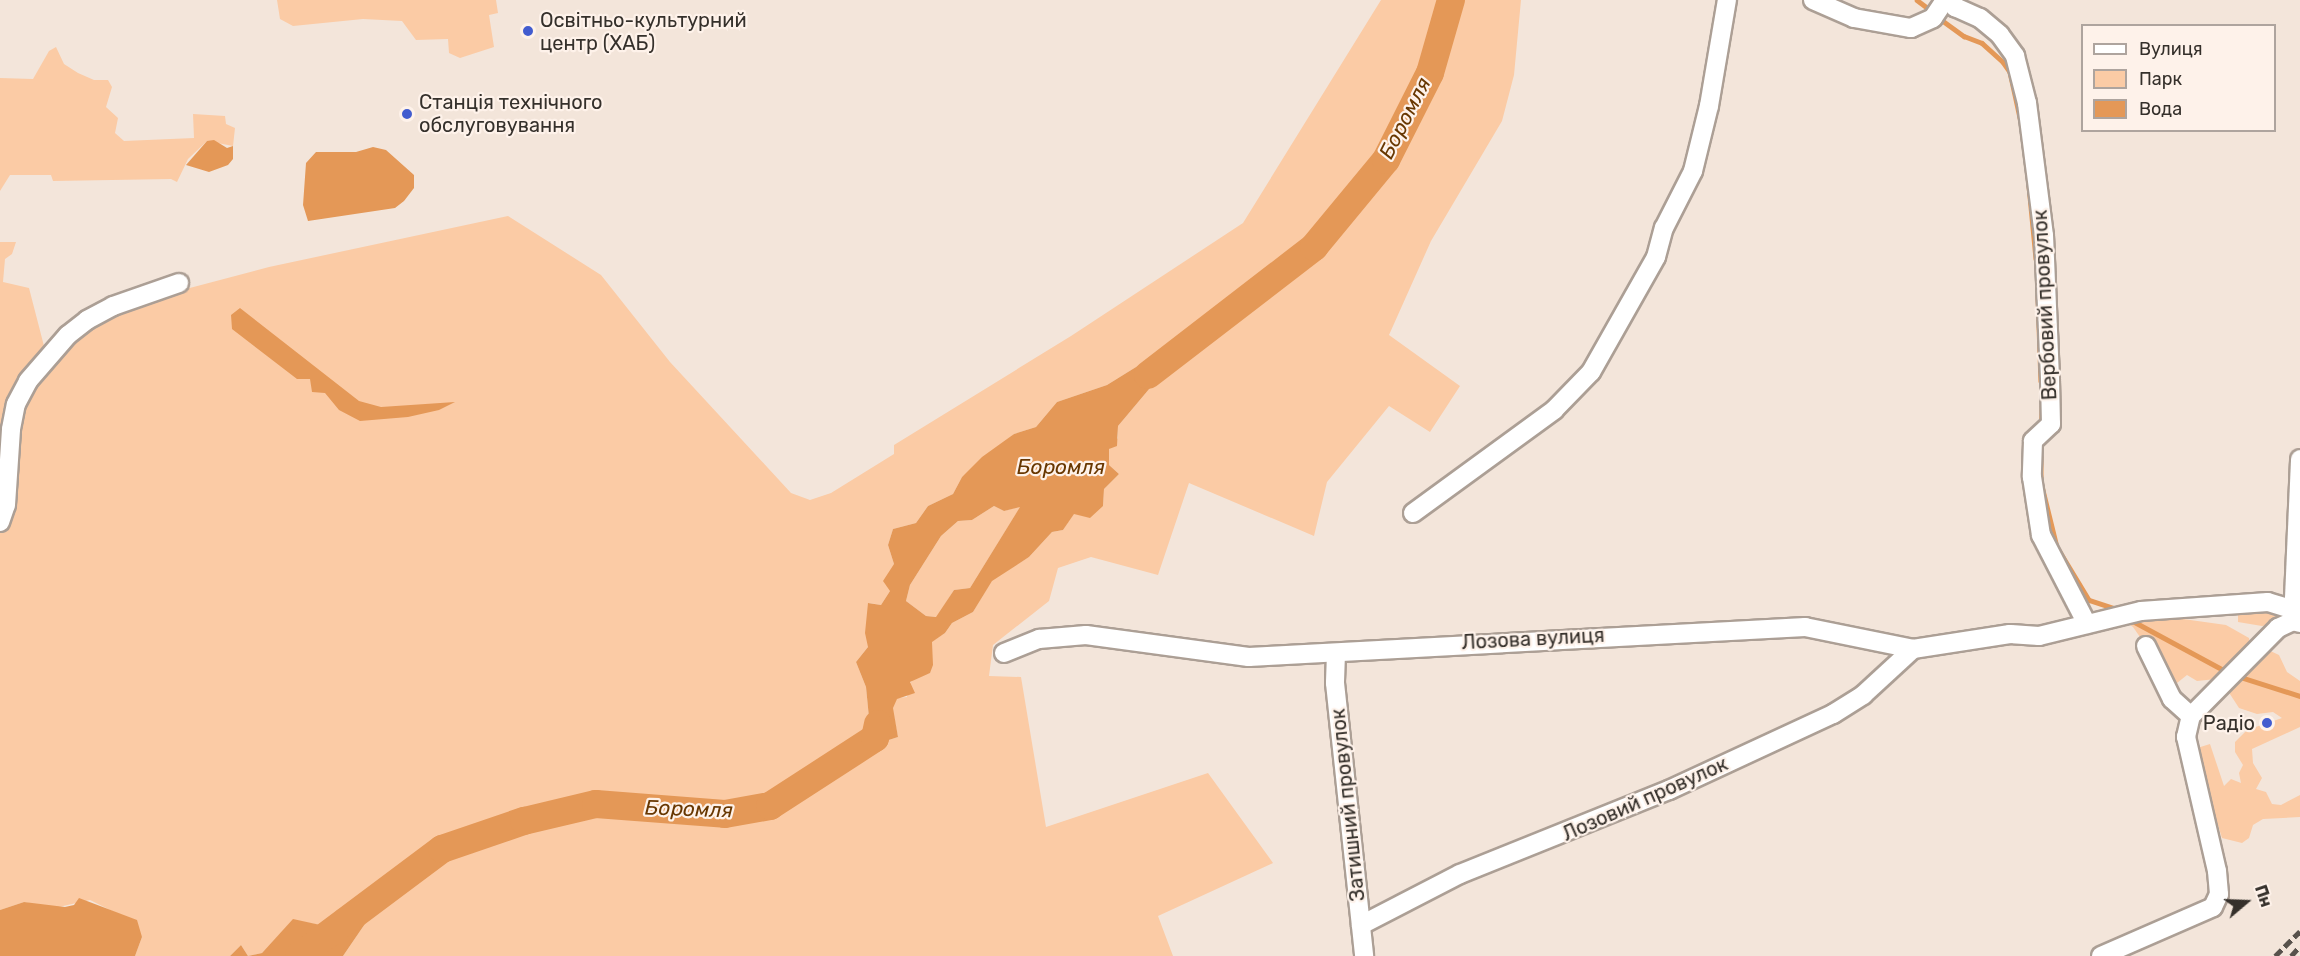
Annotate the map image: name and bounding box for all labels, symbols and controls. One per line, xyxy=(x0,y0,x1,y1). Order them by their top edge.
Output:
place label: Освітньо-культурний центр (ХАБ) xyxy=(540,8,747,55)
marker: Освітньо-культурний центр (ХАБ) xyxy=(521,24,535,38)
legend xyxy=(2081,24,2276,132)
text: Вулиця xyxy=(2139,38,2203,60)
text: Парк xyxy=(2139,68,2182,90)
water label: Боромля xyxy=(1374,73,1436,163)
place label: Cтанція технічного обслуговування xyxy=(419,90,603,137)
text: Вода xyxy=(2139,98,2182,120)
marker: Cтанція технічного обслуговування xyxy=(400,107,414,121)
street label: Вербовий провулок xyxy=(2028,209,2062,401)
water label: Боромля xyxy=(1017,454,1105,480)
street label: Лозова вулиця xyxy=(1461,623,1605,655)
street label: Затишний провулок xyxy=(1326,707,1370,903)
place label: Радіо xyxy=(2203,711,2255,735)
marker: Радіо xyxy=(2260,716,2274,730)
street label: Лозовий провулок xyxy=(1559,752,1731,846)
water label: Боромля xyxy=(645,795,733,823)
north arrow xyxy=(2216,872,2276,932)
text: Пн xyxy=(2251,882,2276,910)

